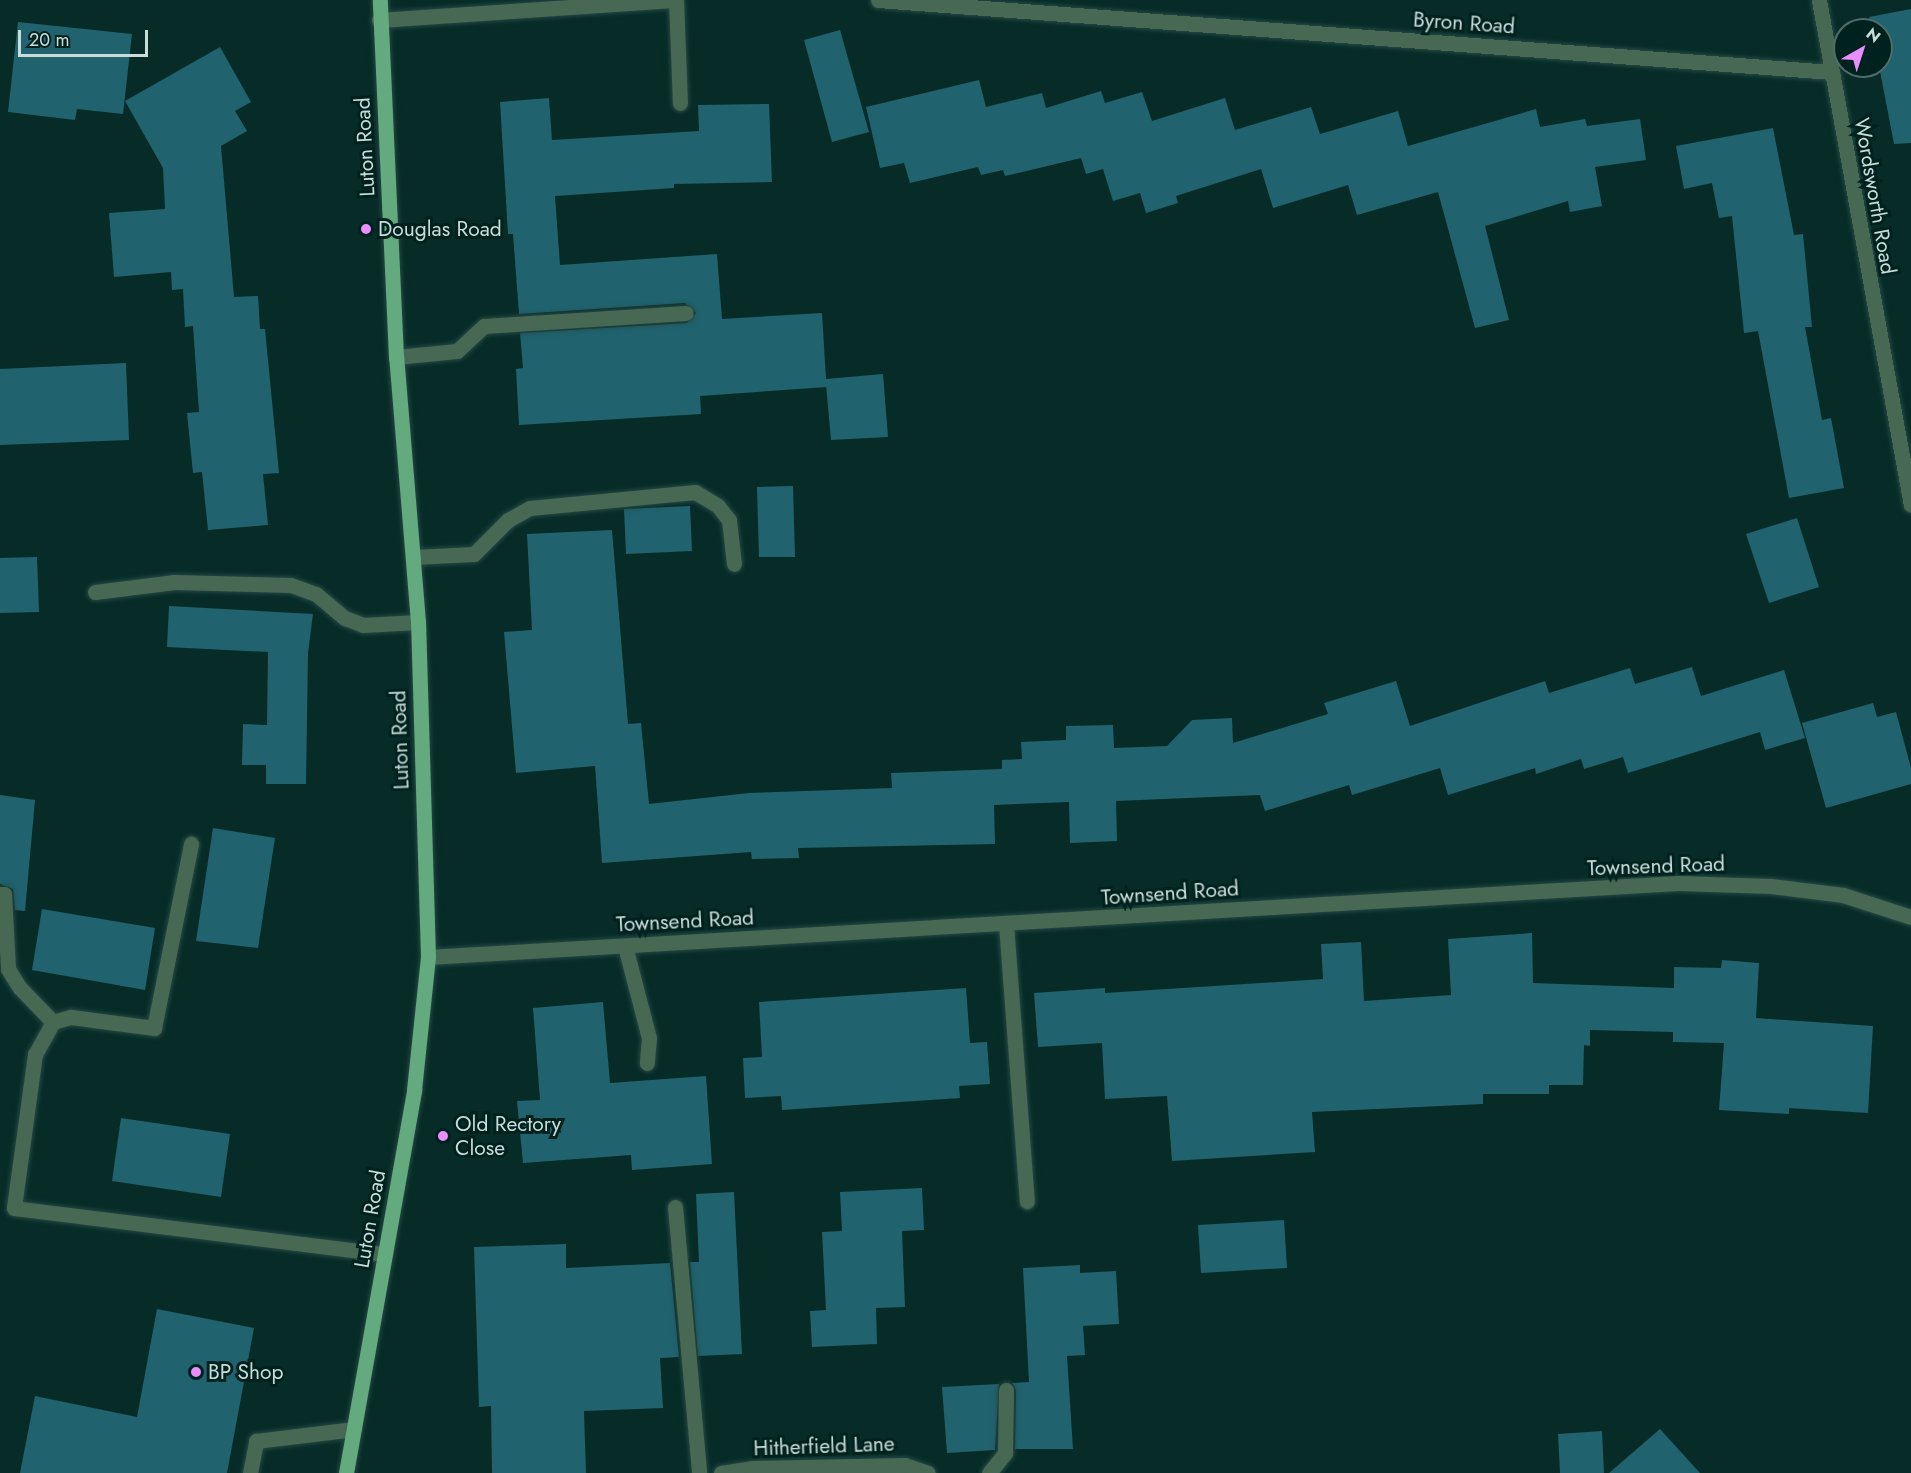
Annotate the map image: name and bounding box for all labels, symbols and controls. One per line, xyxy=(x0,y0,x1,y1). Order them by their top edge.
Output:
street label: Byron Road xyxy=(1412,7,1516,39)
scale bar xyxy=(21,18,152,56)
north arrow xyxy=(1833,18,1893,78)
text: N xyxy=(1861,22,1886,48)
text: 20 m xyxy=(29,27,69,53)
street label: Luton Road xyxy=(350,97,380,197)
street label: Wordsworth Road xyxy=(1849,116,1901,276)
place label: Douglas Road xyxy=(378,216,502,242)
marker: Douglas Road xyxy=(359,222,373,236)
street label: Luton Road xyxy=(386,690,414,790)
street label: Townsend Road xyxy=(1587,851,1725,881)
street label: Townsend Road xyxy=(1100,876,1240,910)
street label: Townsend Road xyxy=(615,905,755,937)
place label: Old Rectory Close xyxy=(455,1111,561,1161)
marker: Old Rectory Close xyxy=(436,1129,450,1143)
street label: Luton Road xyxy=(349,1168,391,1270)
place label: BP Shop xyxy=(208,1359,283,1385)
marker: BP Shop xyxy=(189,1365,203,1379)
street label: Hitherfield Lane xyxy=(753,1431,895,1461)

